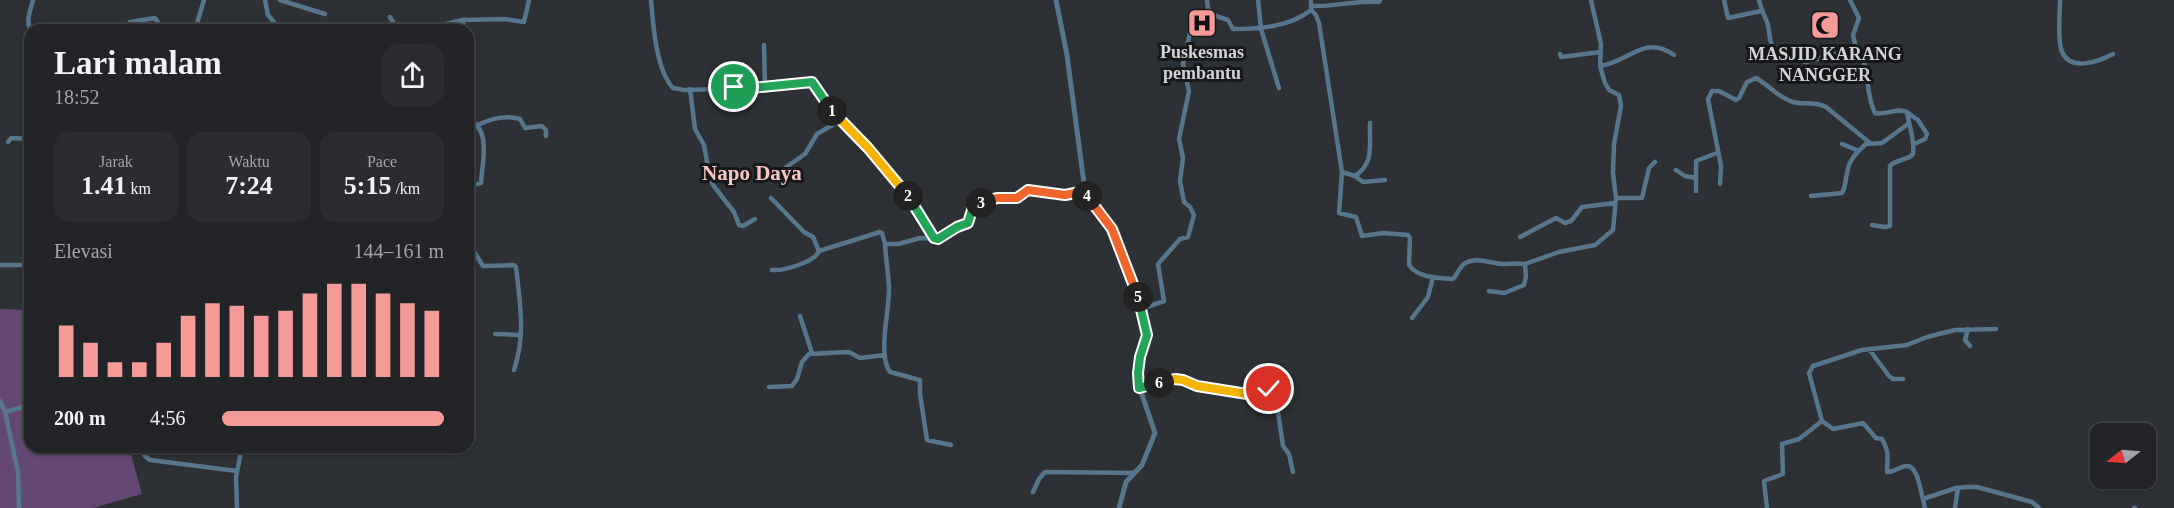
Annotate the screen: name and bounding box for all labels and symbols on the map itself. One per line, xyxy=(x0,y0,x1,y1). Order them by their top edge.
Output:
hospital icon: Puskesmas pembantu xyxy=(1186,7,1218,39)
mosque icon: MASJID KARANG NANGGER xyxy=(1809,9,1841,41)
place label: Puskesmas pembantu xyxy=(1160,42,1244,83)
place label: MASJID KARANG NANGGER xyxy=(1748,44,1902,85)
pin xyxy=(708,61,759,112)
pin: 1 xyxy=(817,96,847,126)
district label: Napo Daya xyxy=(702,161,802,185)
pin: 2 xyxy=(893,181,923,211)
pin: 4 xyxy=(1072,181,1102,211)
pin: 3 xyxy=(966,188,996,218)
pin: 5 xyxy=(1123,282,1153,312)
pin xyxy=(1243,363,1294,414)
pin: 6 xyxy=(1144,368,1174,398)
north arrow xyxy=(2090,423,2156,489)

